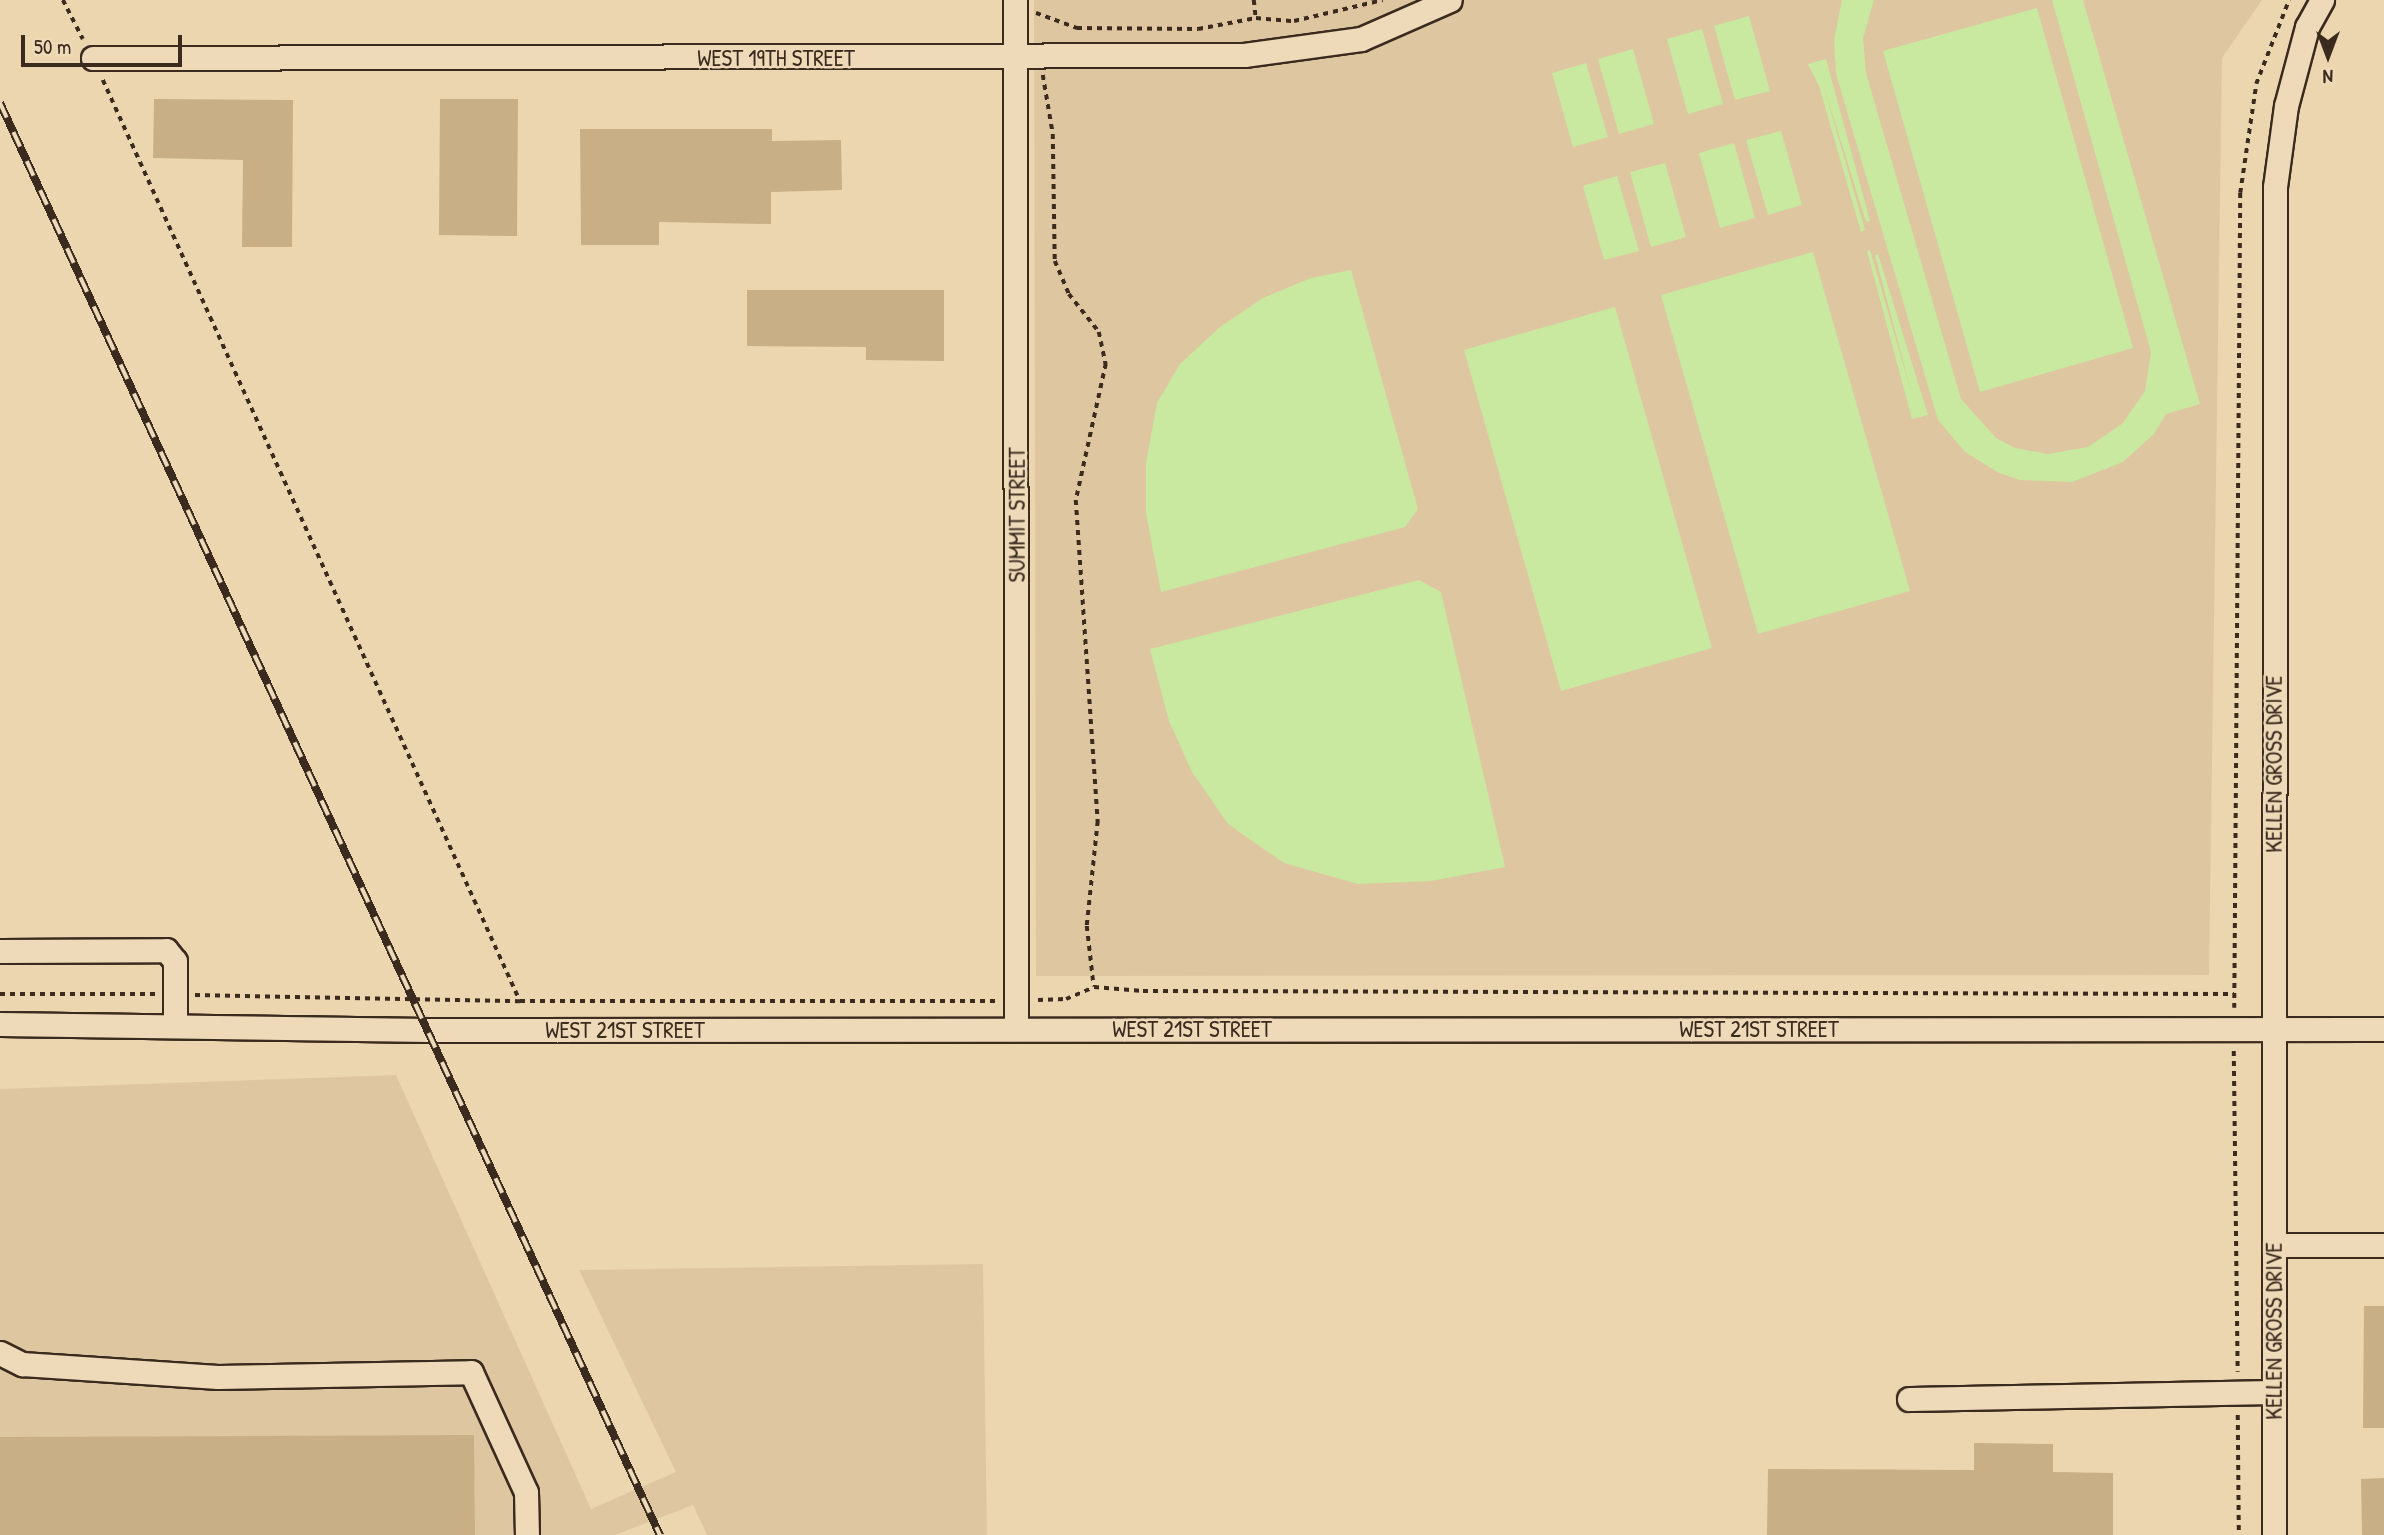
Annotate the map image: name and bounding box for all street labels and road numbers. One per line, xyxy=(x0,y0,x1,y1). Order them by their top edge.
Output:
street label: WEST 19TH STREET xyxy=(697,44,855,72)
street label: SUMMIT STREET xyxy=(1003,448,1031,582)
street label: KELLEN GROSS DRIVE xyxy=(2260,675,2288,853)
street label: WEST 21ST STREET xyxy=(1112,1015,1272,1043)
street label: WEST 21ST STREET xyxy=(1679,1015,1839,1043)
street label: WEST 21ST STREET xyxy=(545,1016,705,1044)
street label: KELLEN GROSS DRIVE xyxy=(2260,1242,2288,1420)

